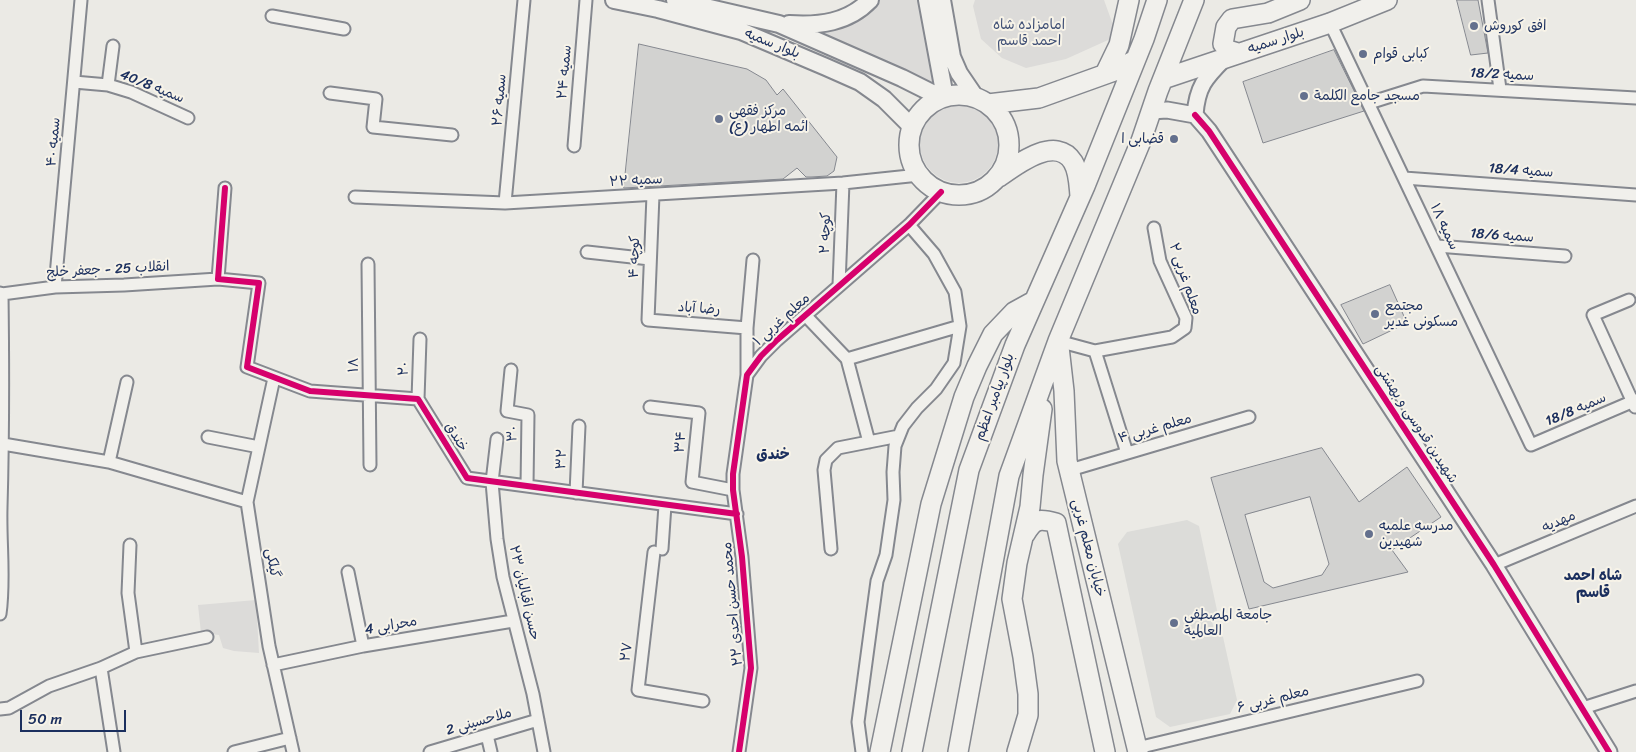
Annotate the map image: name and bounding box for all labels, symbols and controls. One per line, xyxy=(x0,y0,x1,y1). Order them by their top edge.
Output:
park label: امامزاده شاه احمد قاسم xyxy=(993,17,1065,49)
place label: افق کوروش xyxy=(1484,18,1546,34)
marker: افق کوروش xyxy=(1468,20,1480,32)
street label: بلوار سمیه xyxy=(1246,24,1306,58)
street label: بلوار سمیه xyxy=(742,25,802,63)
street label: سمیه ۲۴ xyxy=(554,44,576,100)
place label: کبابی قوام xyxy=(1373,46,1430,62)
marker: کبابی قوام xyxy=(1357,48,1369,60)
street label: سمیه 18/2 xyxy=(1470,65,1534,85)
street label: سمیه 40/8 xyxy=(118,67,186,107)
street label: سمیه ۲۶ xyxy=(489,73,511,127)
place label: مسجد جامع الکلمة xyxy=(1314,88,1420,104)
marker: مسجد جامع الکلمة xyxy=(1298,90,1310,102)
place label: مرکز فقهی ائمه اطهار (ع) xyxy=(729,103,808,136)
marker: مرکز فقهی ائمه اطهار (ع) xyxy=(713,113,725,125)
street label: سمیه ۴۰ xyxy=(43,117,65,167)
place label: قضابی ا xyxy=(1121,131,1164,147)
marker: قضابی ا xyxy=(1168,133,1180,145)
street label: سمیه 18/4 xyxy=(1488,160,1554,182)
street label: سمیه ۲۲ xyxy=(609,171,663,191)
street label: سمیه ۱۸ xyxy=(1426,201,1462,253)
street label: کوچه ۲ xyxy=(817,212,835,254)
street label: سمیه 18/6 xyxy=(1470,225,1534,247)
street label: کوچه ۴ xyxy=(626,235,644,279)
street label: معلم غربی ۲ xyxy=(1165,241,1205,317)
street label: انقلاب 25 - جعفر خلج xyxy=(46,258,170,282)
street label: معلم غربی ۱ xyxy=(750,290,814,350)
place label: مجتمع مسکونی غدیر xyxy=(1385,298,1458,331)
street label: رضا آباد xyxy=(677,299,721,319)
marker: مجتمع مسکونی غدیر xyxy=(1369,308,1381,320)
street label: بلوار پیامبر اعظم xyxy=(971,351,1019,443)
street label: ۱۸ xyxy=(346,358,362,372)
street label: شهیدین قدوسی و بهشتی xyxy=(1371,361,1461,487)
street label: ۲۰ xyxy=(395,362,413,376)
street label: سمیه 18/8 xyxy=(1543,390,1609,430)
street label: معلم غربی ۴ xyxy=(1116,410,1194,448)
street label: خندق xyxy=(441,419,471,455)
street label: ۳۰ xyxy=(504,426,522,442)
street label: ۳۴ xyxy=(672,430,690,454)
district label: خندق xyxy=(756,446,790,464)
street label: ۳۲ xyxy=(553,448,571,470)
street label: خیابان معلم غربی xyxy=(1068,497,1108,599)
street label: مهدیه xyxy=(1540,507,1578,537)
place label: مدرسه علمیه شهیدین xyxy=(1379,518,1453,550)
marker: مدرسه علمیه شهیدین xyxy=(1363,528,1375,540)
street label: ۲۲ محمد حسن احدی xyxy=(719,541,747,667)
street label: ۲۳ حسن اقبالیان xyxy=(505,544,543,642)
street label: گیلکی xyxy=(261,547,283,579)
district label: شاه احمد قاسم xyxy=(1564,567,1622,602)
place label: جامعة المصطفی العالمیة xyxy=(1184,607,1272,640)
street label: محرابی 4 xyxy=(363,613,419,639)
marker: جامعة المصطفی العالمیة xyxy=(1168,617,1180,629)
street label: ۲۷ xyxy=(617,641,637,663)
street label: معلم غربی ۶ xyxy=(1235,683,1311,717)
scale bar xyxy=(22,700,129,732)
street label: ملاحسینی 2 xyxy=(444,705,514,739)
text: 50 m xyxy=(28,706,62,732)

